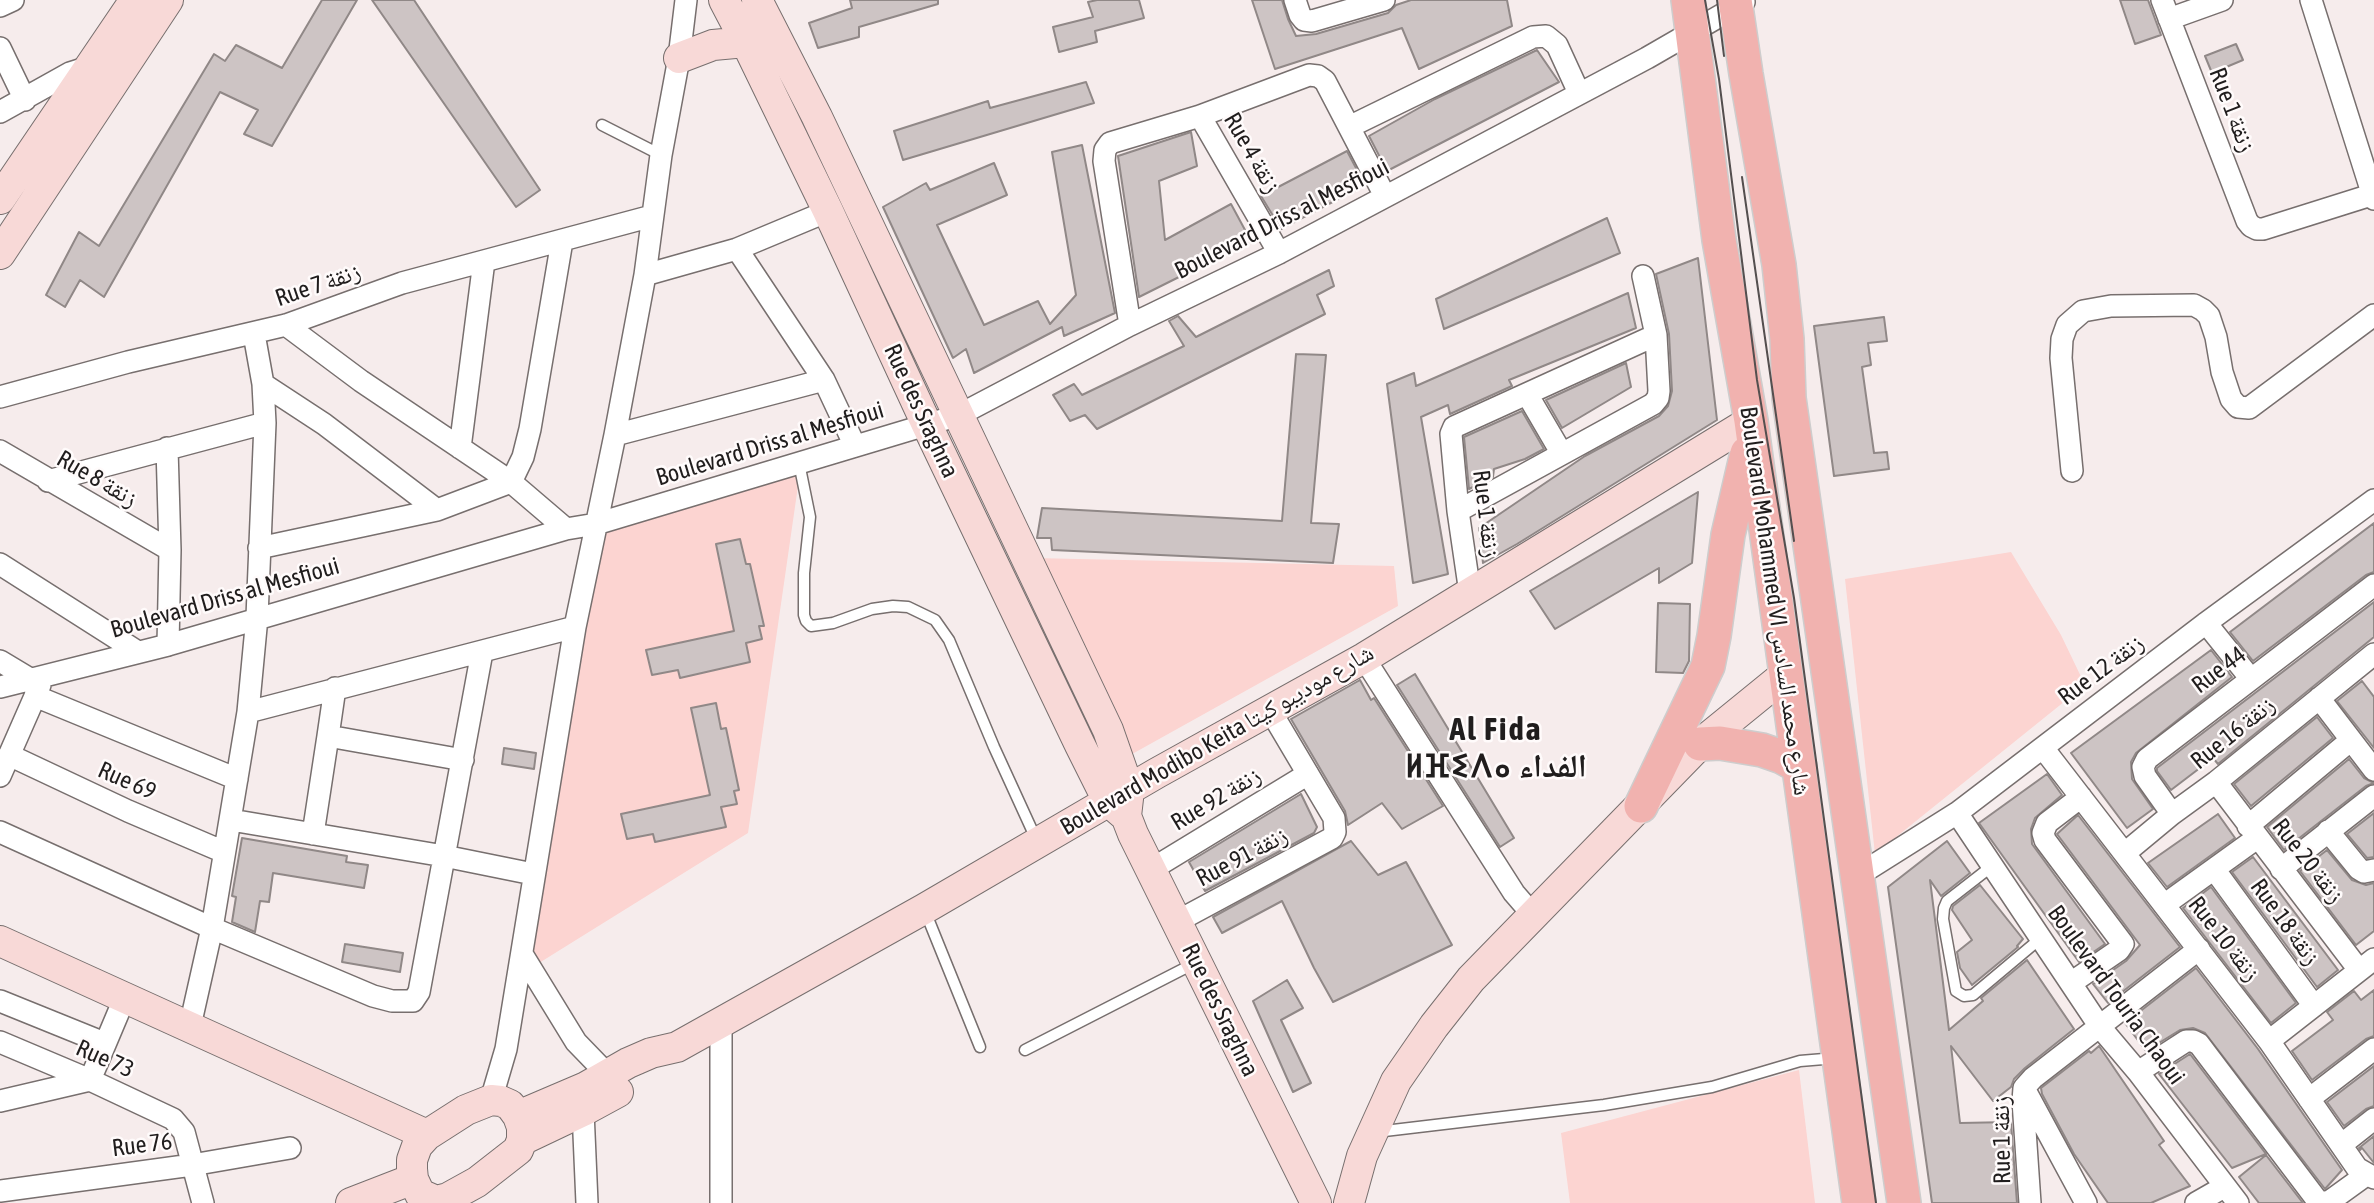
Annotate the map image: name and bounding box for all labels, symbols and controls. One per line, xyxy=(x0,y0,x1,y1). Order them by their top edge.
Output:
street label: Rue 1 زنقة xyxy=(2203,64,2261,156)
street label: Rue 4 زنقة xyxy=(1217,108,1287,198)
street label: Boulevard Driss al Mesfioui xyxy=(1170,152,1394,286)
street label: Rue 7 زنقة xyxy=(272,257,364,313)
street label: Rue des Sraghna xyxy=(877,339,965,483)
street label: Boulevard Driss al Mesfioui xyxy=(653,396,887,492)
street label: Boulevard Mohammed VI شارع محمد السادس xyxy=(1733,405,1817,797)
street label: Rue 8 زنقة xyxy=(52,444,142,514)
street label: Rue 1 زنقة xyxy=(1466,468,1506,560)
street label: Boulevard Driss al Mesfioui xyxy=(107,552,343,644)
street label: Rue 12 زنقة xyxy=(2053,629,2149,711)
street label: Boulevard Modibo Keita شارع موديبو كيتا xyxy=(1055,638,1379,842)
street label: Rue 44 xyxy=(2186,640,2252,700)
street label: Rue 16 زنقة xyxy=(2185,690,2281,776)
district label: Al Fida ⵍⴼⵉⴷⴰ الفداء xyxy=(1411,711,1581,786)
street label: Rue 69 xyxy=(94,756,160,806)
street label: Rue 92 زنقة xyxy=(1166,761,1266,837)
street label: Rue 20 زنقة xyxy=(2266,813,2350,909)
street label: Rue 91 زنقة xyxy=(1191,821,1293,893)
street label: Rue 18 زنقة xyxy=(2244,873,2326,971)
street label: Rue 10 زنقة xyxy=(2182,891,2266,987)
street label: Boulevard Touria Chaoui xyxy=(2041,900,2191,1090)
street label: Rue des Sraghna xyxy=(1175,939,1265,1081)
street label: Rue 73 xyxy=(72,1034,138,1084)
street label: Rue 1 زنقة xyxy=(1987,1096,2017,1184)
street label: Rue 76 xyxy=(110,1127,174,1163)

